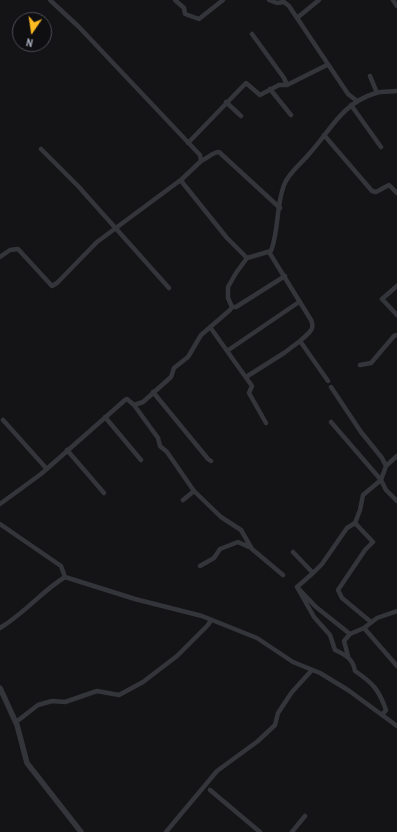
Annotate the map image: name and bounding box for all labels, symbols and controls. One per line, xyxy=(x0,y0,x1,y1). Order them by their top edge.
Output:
north arrow xyxy=(12,12,52,52)
text: N xyxy=(25,35,34,50)

